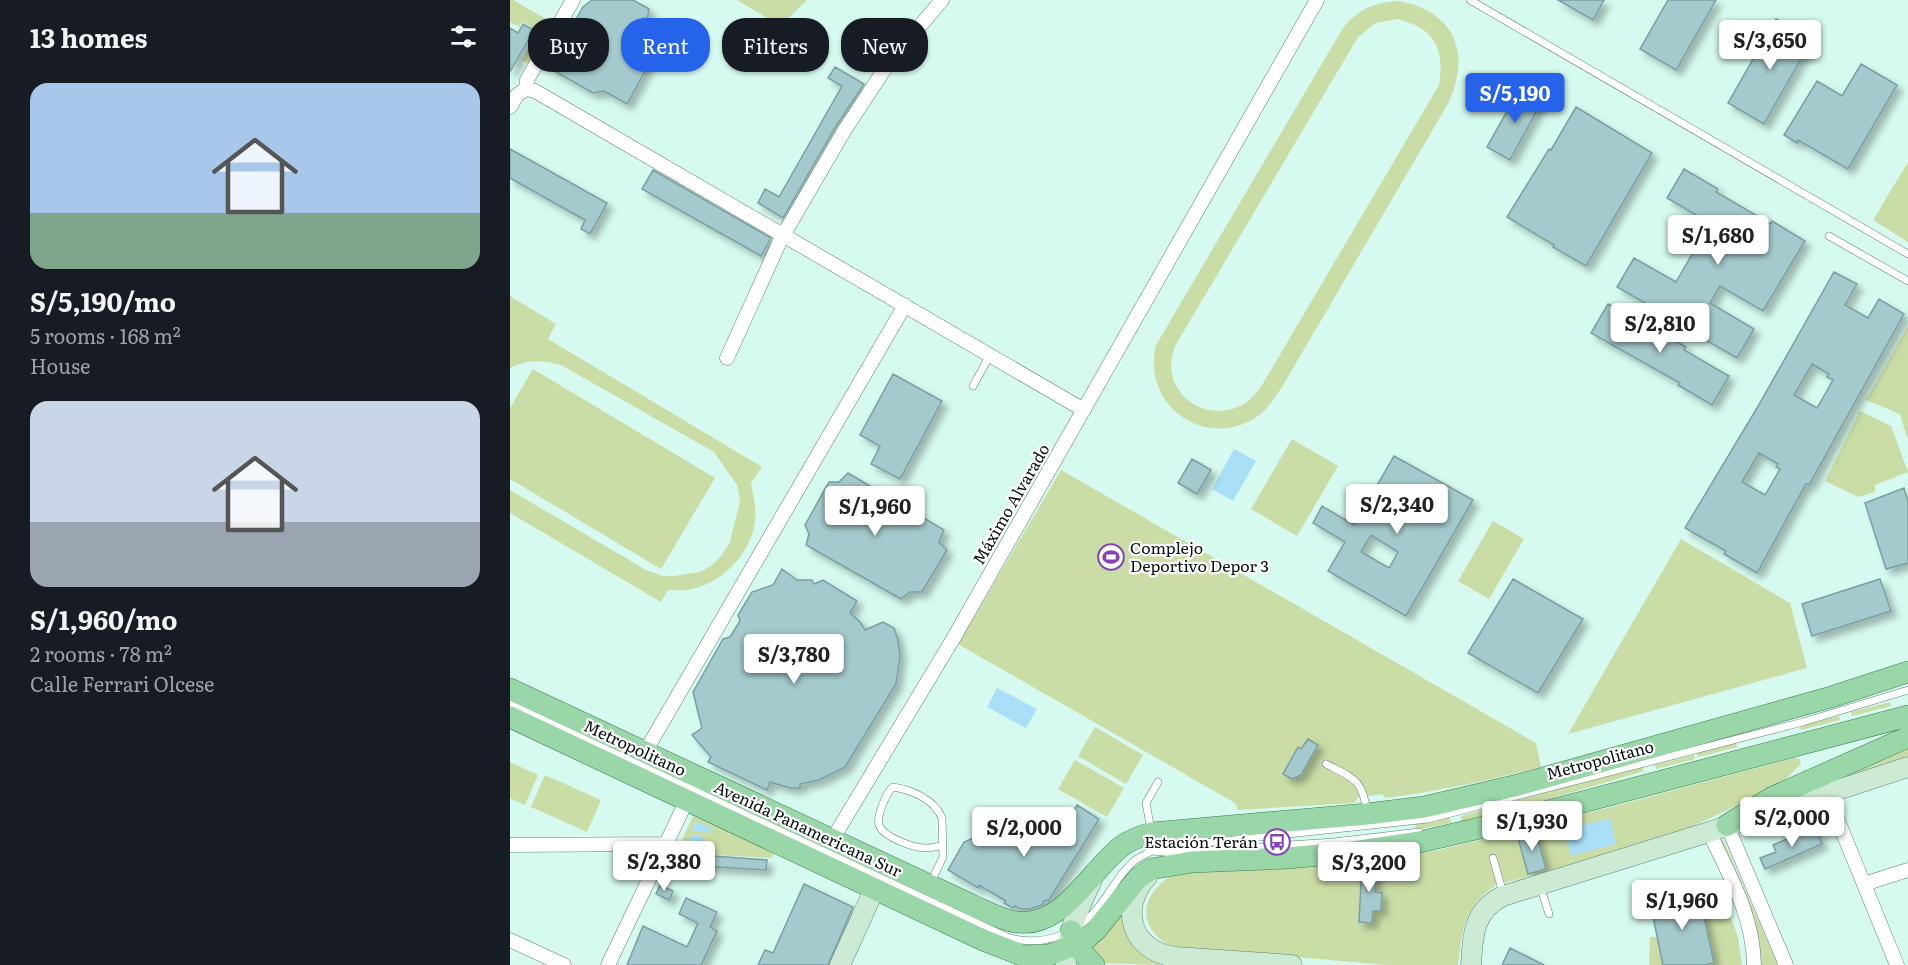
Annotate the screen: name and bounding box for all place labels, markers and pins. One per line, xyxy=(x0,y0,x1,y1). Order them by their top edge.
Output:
pin: S/3,650 xyxy=(1715,20,1825,71)
pin: S/5,190 xyxy=(1460,73,1570,124)
pin: S/1,680 xyxy=(1663,215,1773,266)
pin: S/2,810 xyxy=(1605,303,1715,354)
pin: S/2,340 xyxy=(1342,484,1452,535)
pin: S/1,960 xyxy=(820,486,930,537)
place label: Complejo Deportivo Depor 3 xyxy=(1130,535,1269,577)
sports icon: Complejo Deportivo Depor 3 xyxy=(1096,542,1126,572)
pin: S/3,780 xyxy=(739,634,849,685)
pin: S/2,000 xyxy=(1737,797,1847,848)
pin: S/1,930 xyxy=(1477,801,1587,852)
pin: S/2,000 xyxy=(969,807,1079,858)
bus stop icon: Estación Terán xyxy=(1262,827,1292,857)
place label: Estación Terán xyxy=(1144,829,1258,853)
pin: S/2,380 xyxy=(609,841,719,892)
pin: S/3,200 xyxy=(1314,842,1424,893)
pin: S/1,960 xyxy=(1627,880,1737,931)

